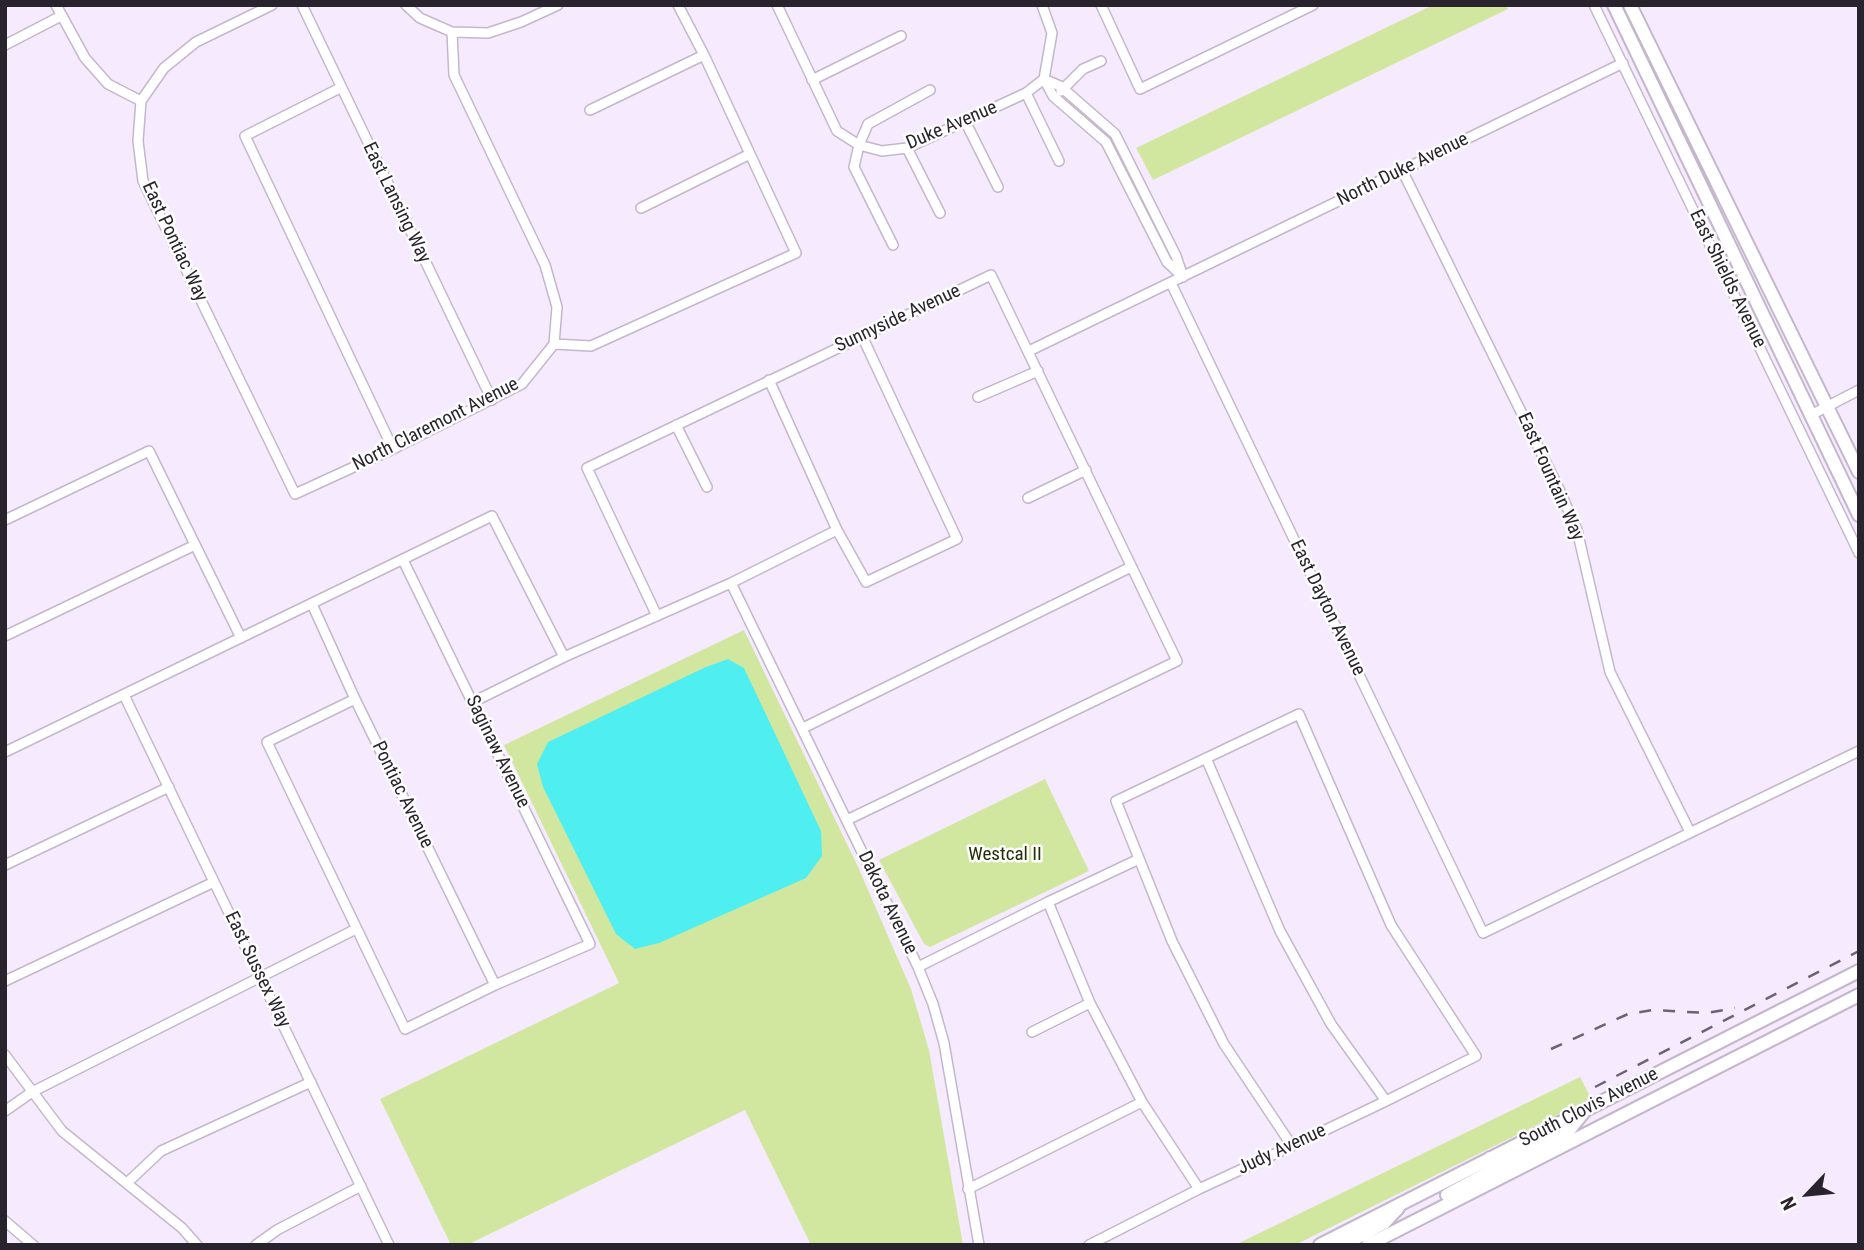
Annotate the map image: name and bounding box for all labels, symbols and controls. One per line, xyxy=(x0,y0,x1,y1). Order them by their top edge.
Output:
street label: Duke Avenue xyxy=(903,97,1001,155)
street label: North Duke Avenue xyxy=(1334,128,1472,212)
street label: East Lansing Way xyxy=(357,139,435,267)
street label: East Pontiac Way xyxy=(136,178,212,306)
street label: East Shields Avenue xyxy=(1684,206,1770,352)
street label: Sunnyside Avenue xyxy=(832,280,964,358)
street label: North Claremont Avenue xyxy=(349,373,523,477)
street label: East Fountain Way xyxy=(1512,409,1588,545)
street label: East Dayton Avenue xyxy=(1284,536,1370,680)
street label: Saginaw Avenue xyxy=(460,692,534,812)
street label: Pontiac Avenue xyxy=(366,738,438,852)
park label: Westcal II xyxy=(968,844,1042,866)
street label: Dakota Avenue xyxy=(852,848,922,958)
street label: East Sussex Way xyxy=(219,908,295,1032)
street label: South Clovis Avenue xyxy=(1516,1063,1662,1153)
street label: Judy Avenue xyxy=(1234,1120,1330,1180)
north arrow xyxy=(1773,1159,1843,1229)
text: N xyxy=(1776,1193,1802,1214)

